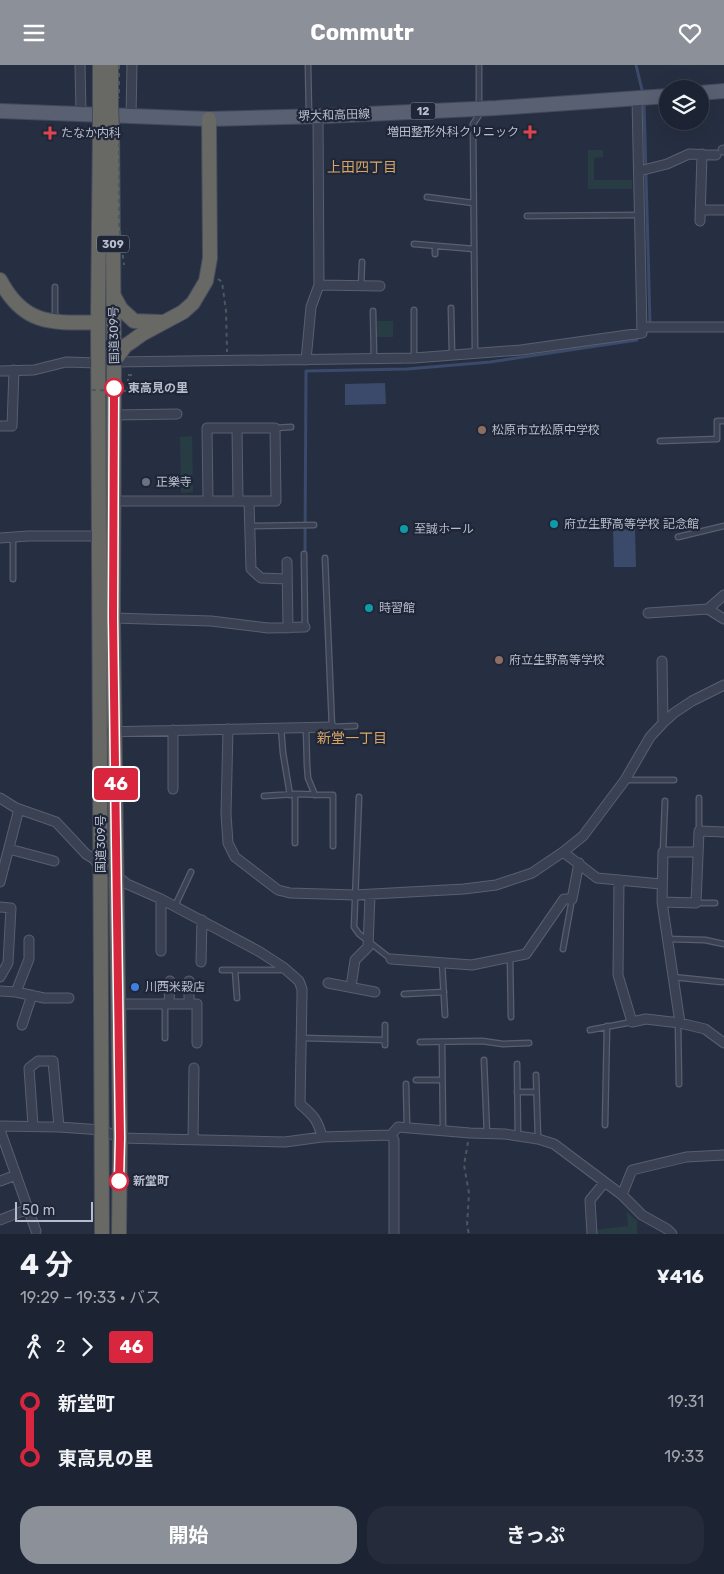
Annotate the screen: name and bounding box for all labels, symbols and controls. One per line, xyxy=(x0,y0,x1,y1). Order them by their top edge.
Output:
icon: menu xyxy=(20,19,48,47)
text: Commutr xyxy=(310,19,414,46)
icon: heart xyxy=(676,19,704,47)
map controls xyxy=(659,80,709,130)
button: layers xyxy=(659,80,709,130)
road number: 12 xyxy=(410,102,436,119)
street label: 堺大和高田線 xyxy=(298,107,370,123)
place label: 増田整形外科クリニック xyxy=(387,125,519,139)
marker: 増田整形外科クリニック xyxy=(523,125,537,139)
marker: たなか内科 xyxy=(43,126,57,140)
place label: たなか内科 xyxy=(61,126,121,140)
district label: 上田四丁目 xyxy=(327,159,397,176)
road number: 309 xyxy=(97,235,129,253)
street label: 国道309号 xyxy=(106,306,122,364)
marker: 東高見の里 xyxy=(104,378,124,398)
place label: 東高見の里 xyxy=(128,381,188,395)
place label: 松原市立松原中学校 xyxy=(492,423,600,437)
marker: 松原市立松原中学校 xyxy=(476,424,488,436)
place label: 正樂寺 xyxy=(156,475,192,489)
marker: 正樂寺 xyxy=(140,476,152,488)
place label: 府立生野高等学校 記念館 xyxy=(564,517,699,531)
marker: 府立生野高等学校 記念館 xyxy=(548,518,560,530)
place label: 至誠ホール xyxy=(414,522,474,536)
marker: 至誠ホール xyxy=(398,523,410,535)
place label: 時習館 xyxy=(379,601,415,615)
marker: 時習館 xyxy=(363,602,375,614)
place label: 府立生野高等学校 xyxy=(509,653,605,667)
marker: 府立生野高等学校 xyxy=(493,654,505,666)
district label: 新堂一丁目 xyxy=(317,730,387,747)
line badge: 46 xyxy=(94,768,138,800)
text: 46 xyxy=(104,773,128,795)
street label: 国道309号 xyxy=(94,815,108,873)
place label: 川西米穀店 xyxy=(145,980,205,994)
marker: 川西米穀店 xyxy=(129,981,141,993)
marker: 新堂町 xyxy=(109,1171,129,1191)
place label: 新堂町 xyxy=(133,1174,169,1188)
scale bar xyxy=(15,1199,92,1222)
text: 50 m xyxy=(22,1202,55,1219)
text: 4 分 xyxy=(20,1248,73,1281)
text: ¥416 xyxy=(657,1265,704,1288)
text: 19:29 – 19:33 · バス xyxy=(20,1288,161,1307)
icon: walk xyxy=(20,1333,48,1361)
icon: forward xyxy=(73,1333,101,1361)
text: 46 xyxy=(119,1336,143,1358)
text: 2 xyxy=(56,1337,65,1356)
text: 新堂町 xyxy=(58,1392,115,1415)
text: 19:31 xyxy=(667,1392,704,1411)
text: 東高見の里 xyxy=(58,1447,153,1470)
text: 19:33 xyxy=(664,1447,704,1466)
button: 開始 xyxy=(20,1506,357,1564)
button: きっぷ xyxy=(367,1506,704,1564)

